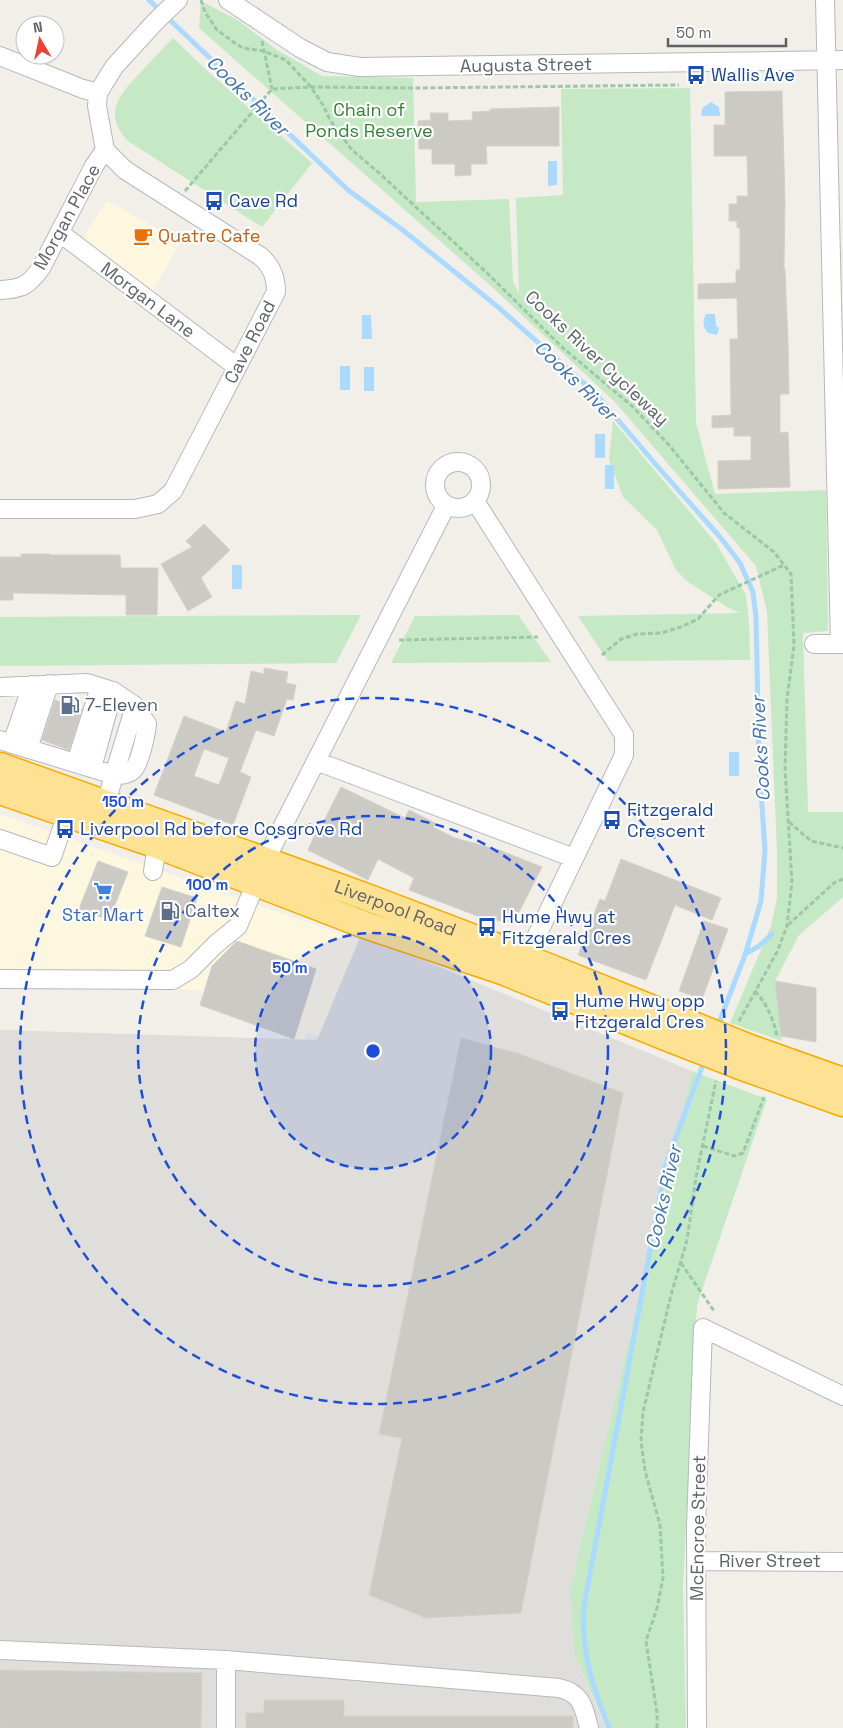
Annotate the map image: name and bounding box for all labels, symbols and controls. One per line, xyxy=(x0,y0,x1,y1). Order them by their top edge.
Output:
north arrow xyxy=(15,15,65,65)
scale bar xyxy=(668,15,786,47)
text: N xyxy=(32,18,44,37)
text: 50 m xyxy=(676,23,711,42)
water label: Cooks River xyxy=(201,50,296,142)
street label: Augusta Street xyxy=(460,52,592,77)
place label: Wallis Ave xyxy=(711,63,795,86)
bus stop icon: Wallis Ave xyxy=(685,64,707,86)
park label: Chain of Ponds Reserve xyxy=(305,98,433,142)
street label: Morgan Place xyxy=(28,160,105,274)
place label: Cave Rd xyxy=(229,189,298,212)
bus stop icon: Cave Rd xyxy=(203,190,225,212)
place label: Quatre Cafe xyxy=(158,224,260,247)
cafe icon: Quatre Cafe xyxy=(132,225,154,247)
street label: Morgan Lane xyxy=(96,257,200,343)
street label: Cooks River Cycleway xyxy=(521,286,673,430)
street label: Cave Road xyxy=(219,296,280,387)
water label: Cooks River xyxy=(530,335,622,425)
place label: 7-Eleven xyxy=(85,693,158,716)
fuel station icon: 7-Eleven xyxy=(59,694,81,716)
water label: Cooks River xyxy=(745,694,776,802)
text: 150 m xyxy=(102,792,144,811)
place label: Fitzgerald Crescent xyxy=(627,798,713,842)
bus stop icon: Fitzgerald Crescent xyxy=(601,809,623,831)
place label: Liverpool Rd before Cosgrove Rd xyxy=(80,817,362,840)
bus stop icon: Liverpool Rd before Cosgrove Rd xyxy=(54,818,76,840)
street label: Liverpool Road xyxy=(331,874,459,941)
text: 100 m xyxy=(186,875,228,894)
supermarket icon: Star Mart xyxy=(92,880,114,902)
place label: Caltex xyxy=(185,899,240,922)
fuel station icon: Caltex xyxy=(159,900,181,922)
place label: Star Mart xyxy=(62,903,144,926)
place label: Hume Hwy at Fitzgerald Cres xyxy=(502,905,631,949)
bus stop icon: Hume Hwy at Fitzgerald Cres xyxy=(476,916,498,938)
text: 50 m xyxy=(272,958,308,977)
place label: Hume Hwy opp Fitzgerald Cres xyxy=(575,989,705,1033)
bus stop icon: Hume Hwy opp Fitzgerald Cres xyxy=(549,1000,571,1022)
centre of rings xyxy=(364,1042,382,1060)
water label: Cooks River xyxy=(639,1141,688,1251)
street label: McEncroe Street xyxy=(685,1455,710,1601)
street label: River Street xyxy=(719,1549,821,1572)

